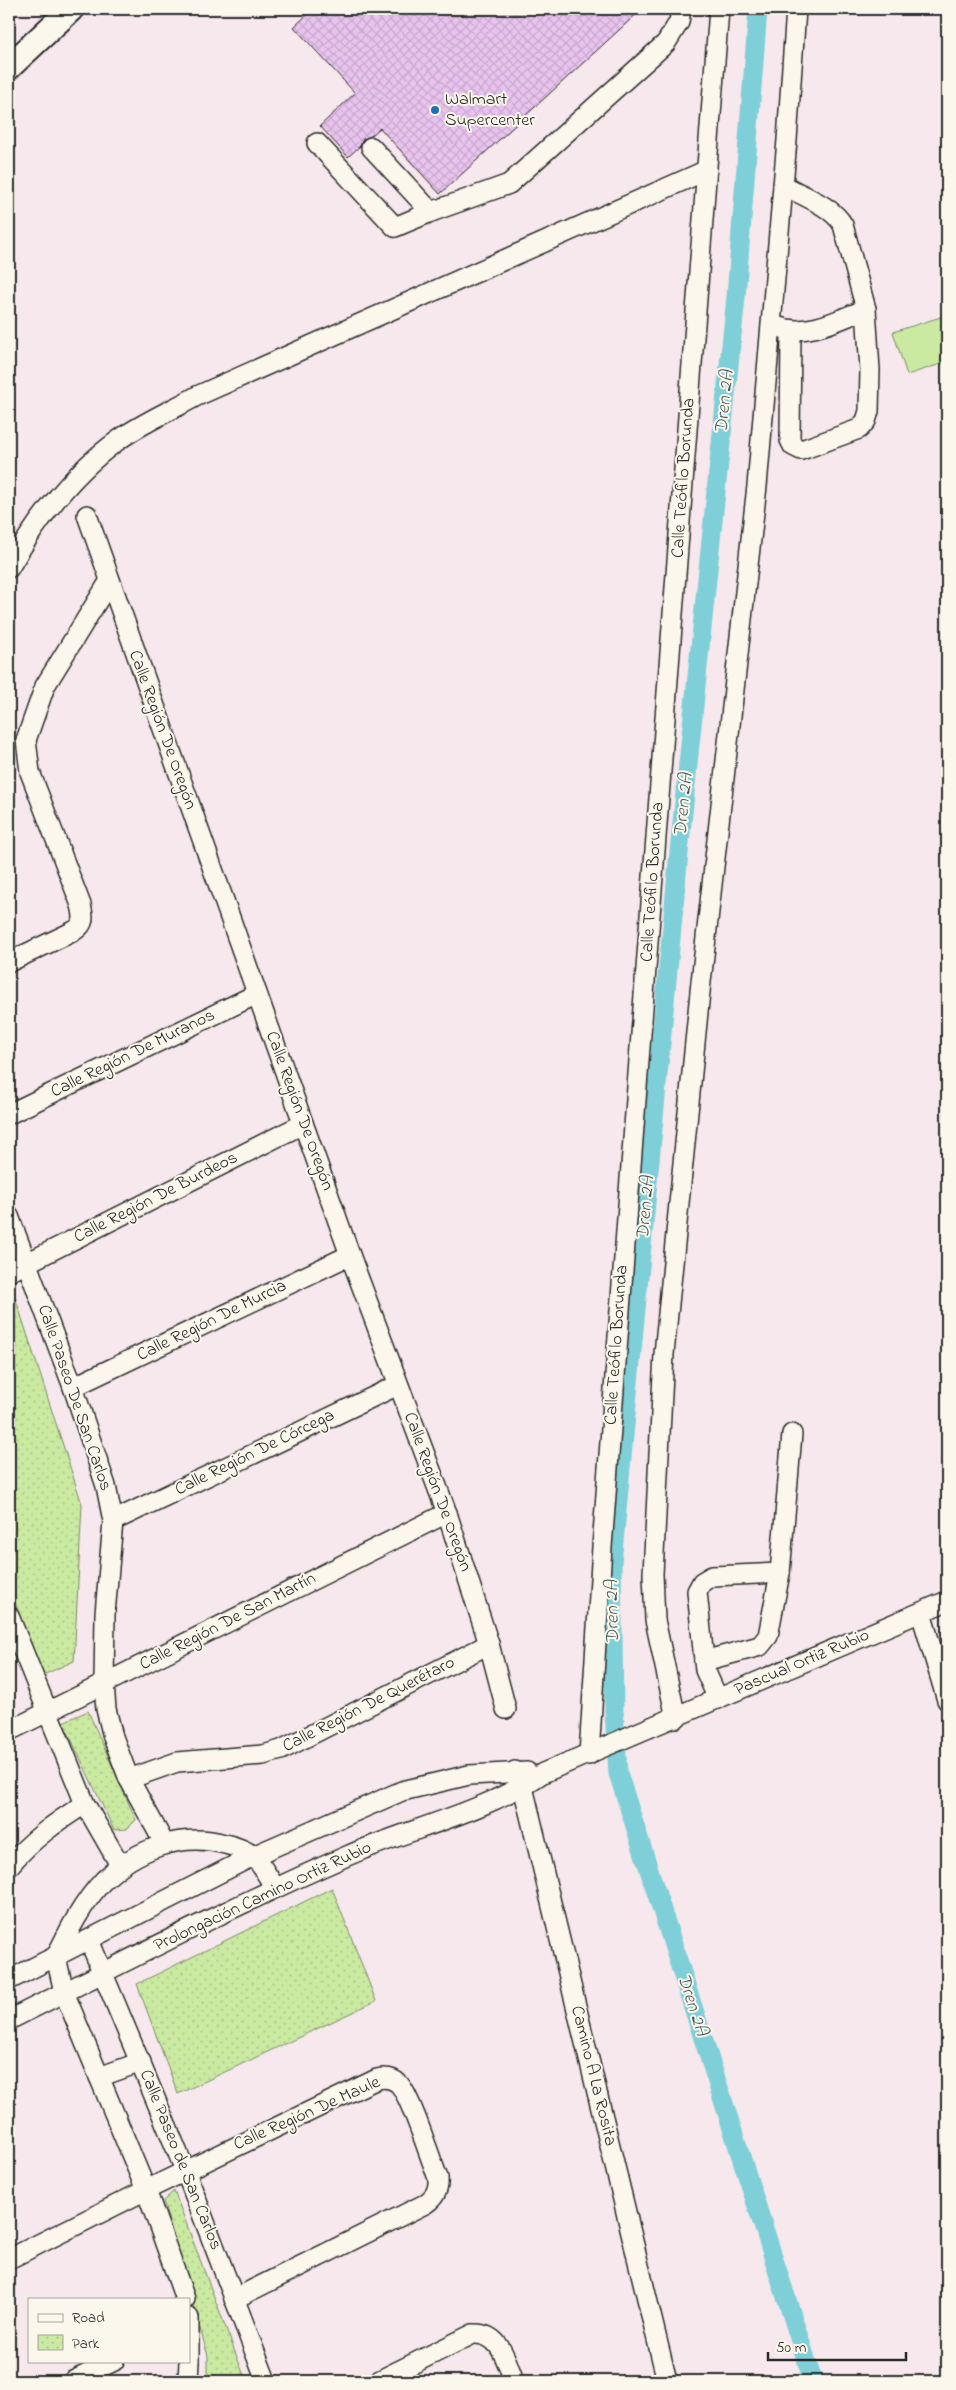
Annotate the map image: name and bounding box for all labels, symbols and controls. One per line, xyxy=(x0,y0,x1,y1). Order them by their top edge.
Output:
place label: Walmart Supercenter xyxy=(445,87,535,134)
marker: Walmart Supercenter xyxy=(429,104,441,116)
water label: Dren 2A xyxy=(708,368,742,435)
street label: Calle Teófilo Borunda xyxy=(665,397,703,559)
street label: Calle Región De Oregón xyxy=(120,647,203,814)
water label: Dren 2A xyxy=(667,771,701,838)
street label: Calle Teófilo Borunda xyxy=(634,801,672,963)
street label: Calle Región De Muranos xyxy=(46,1003,220,1106)
street label: Calle Región De Oregón xyxy=(257,1028,340,1195)
street label: Calle Región De Burdeos xyxy=(70,1145,243,1251)
water label: Dren 2A xyxy=(630,1174,662,1241)
street label: Calle Teófilo Borunda xyxy=(598,1264,636,1426)
street label: Calle Región De Murcia xyxy=(133,1273,292,1369)
street label: Calle Paseo De San Carlos xyxy=(30,1301,118,1495)
street label: Calle Región De Córcega xyxy=(171,1403,340,1504)
street label: Calle Región De Oregón xyxy=(395,1409,478,1576)
street label: Calle Región De San Martín xyxy=(135,1566,321,1679)
water label: Dren 2A xyxy=(599,1579,627,1644)
street label: Pascual Ortiz Rubio xyxy=(730,1623,874,1703)
street label: Calle Región De Querétaro xyxy=(278,1650,460,1761)
street label: Prolongación Camino Ortiz Rubio xyxy=(150,1835,376,1960)
water label: Dren 2A xyxy=(669,1971,715,2041)
street label: Camino A La Rosita xyxy=(563,2003,623,2149)
street label: Calle Paseo de San Carlos xyxy=(132,2066,228,2254)
street label: Calle Región De Maule xyxy=(230,2070,386,2159)
legend xyxy=(28,2298,190,2362)
text: Road xyxy=(72,2307,105,2329)
scale bar xyxy=(768,2330,906,2362)
text: Park xyxy=(72,2333,100,2355)
text: 50 m xyxy=(776,2337,807,2359)

